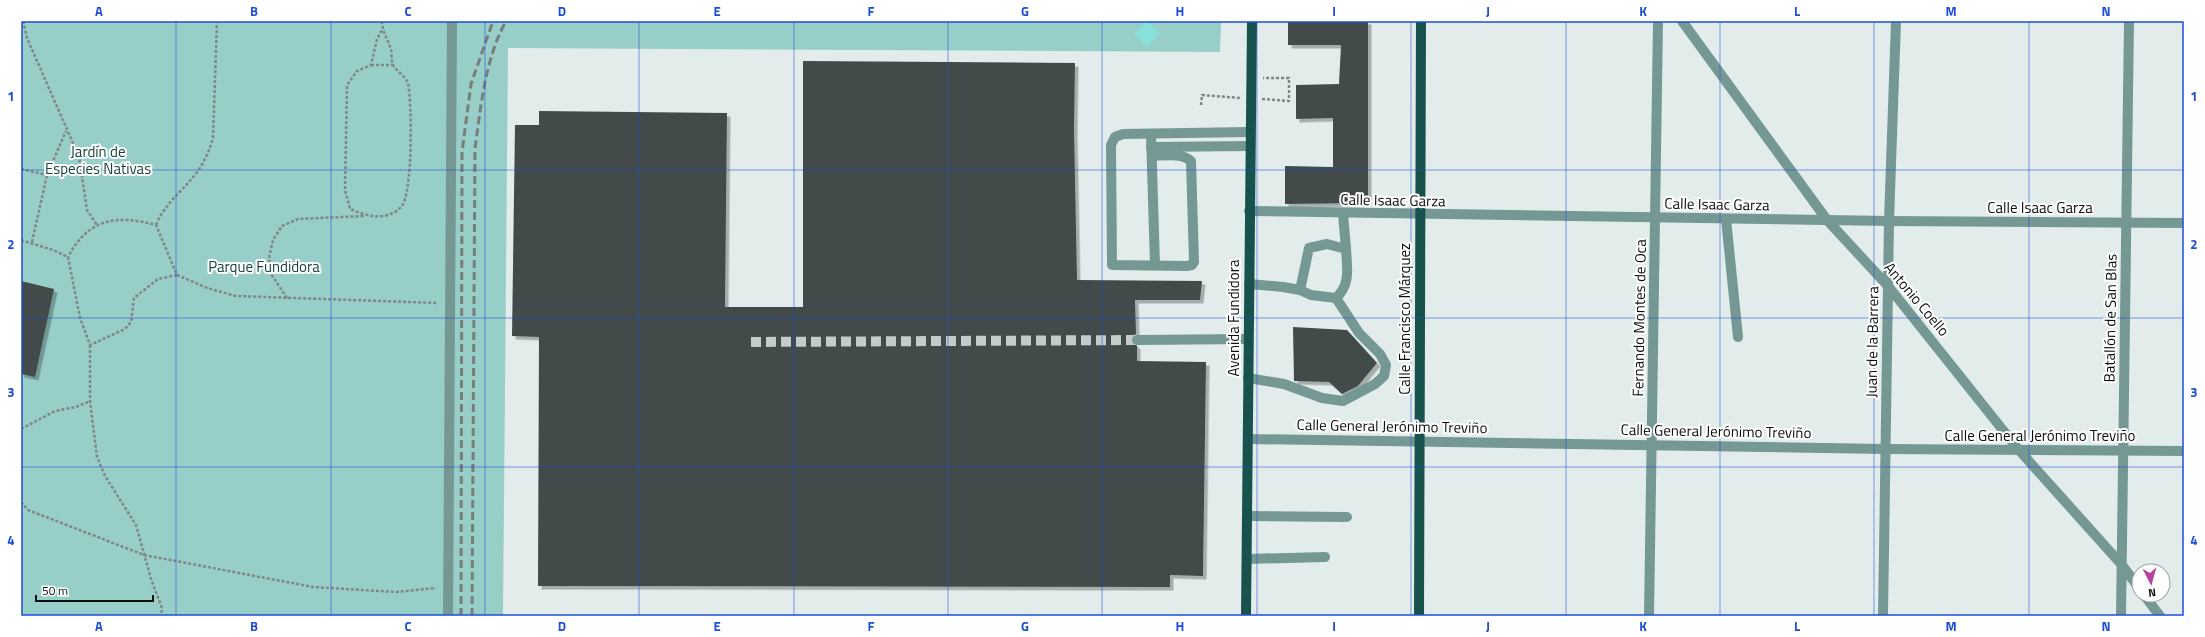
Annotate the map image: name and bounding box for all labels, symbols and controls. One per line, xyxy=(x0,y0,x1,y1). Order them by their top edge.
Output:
text: A xyxy=(95,1,103,21)
text: B xyxy=(250,1,258,21)
text: C xyxy=(404,1,412,21)
text: D xyxy=(558,1,566,21)
text: E xyxy=(713,1,721,21)
text: F xyxy=(868,1,875,21)
text: G xyxy=(1021,1,1029,21)
text: H xyxy=(1176,1,1184,21)
text: I xyxy=(1332,1,1336,21)
text: J xyxy=(1486,1,1490,21)
text: K xyxy=(1639,1,1647,21)
text: L xyxy=(1794,1,1800,21)
text: M xyxy=(1945,1,1957,21)
text: N xyxy=(2101,1,2111,21)
text: 1 xyxy=(7,86,15,106)
text: 1 xyxy=(2190,86,2198,106)
park label: Jardín de Especies Nativas xyxy=(45,140,151,180)
street label: Calle Isaac Garza xyxy=(1340,188,1446,212)
street label: Calle Isaac Garza xyxy=(1664,192,1770,216)
street label: Calle Isaac Garza xyxy=(1987,196,2093,219)
text: 2 xyxy=(7,234,15,254)
text: 2 xyxy=(2190,234,2198,254)
street label: Fernando Montes de Oca xyxy=(1626,239,1652,397)
street label: Calle Francisco Márquez xyxy=(1393,243,1416,395)
street label: Batallón de San Blas xyxy=(2097,253,2123,383)
park label: Parque Fundidora xyxy=(208,255,320,278)
street label: Antonio Coello xyxy=(1879,257,1955,341)
street label: Avenida Fundidora xyxy=(1222,259,1245,376)
street label: Juan de la Barrera xyxy=(1860,286,1884,398)
text: 3 xyxy=(7,382,15,402)
text: 3 xyxy=(2190,382,2198,402)
street label: Calle General Jerónimo Treviño xyxy=(1296,413,1488,439)
street label: Calle General Jerónimo Treviño xyxy=(1620,418,1812,444)
street label: Calle General Jerónimo Treviño xyxy=(1945,424,2136,447)
text: 4 xyxy=(7,530,15,550)
text: 4 xyxy=(2190,530,2198,550)
north arrow xyxy=(2131,563,2171,603)
scale bar xyxy=(36,577,153,603)
text: 50 m xyxy=(42,581,68,600)
text: N xyxy=(2147,585,2157,601)
text: A xyxy=(95,616,103,636)
text: B xyxy=(250,616,258,636)
text: C xyxy=(404,616,412,636)
text: D xyxy=(558,616,566,636)
text: E xyxy=(713,616,721,636)
text: F xyxy=(868,616,875,636)
text: G xyxy=(1021,616,1029,636)
text: H xyxy=(1176,616,1184,636)
text: I xyxy=(1332,616,1336,636)
text: J xyxy=(1486,616,1490,636)
text: K xyxy=(1639,616,1647,636)
text: L xyxy=(1794,616,1800,636)
text: M xyxy=(1945,616,1957,636)
text: N xyxy=(2101,616,2111,636)

